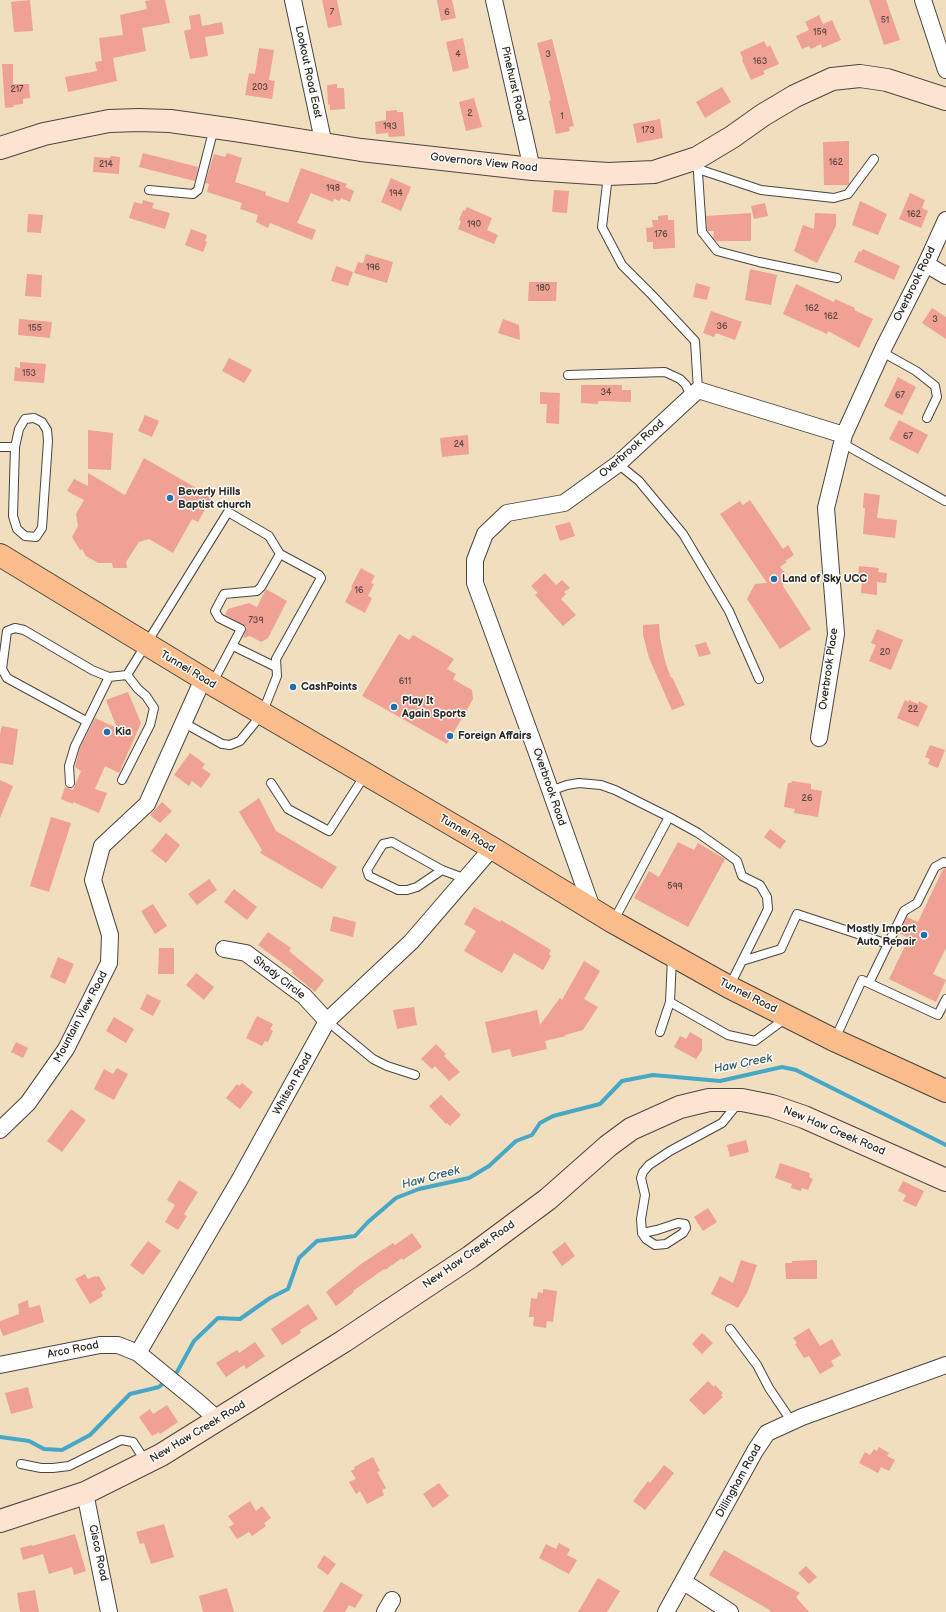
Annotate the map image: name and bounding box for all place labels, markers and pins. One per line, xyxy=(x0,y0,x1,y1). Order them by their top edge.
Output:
place label: Beverly Hills Baptist church xyxy=(178,485,251,511)
marker: Beverly Hills Baptist church xyxy=(165,493,175,503)
place label: Land of Sky UCC xyxy=(782,572,867,586)
marker: Land of Sky UCC xyxy=(769,574,779,584)
place label: CashPoints xyxy=(301,680,357,694)
marker: CashPoints xyxy=(288,682,298,692)
place label: Play It Again Sports xyxy=(402,694,466,720)
marker: Play It Again Sports xyxy=(389,702,399,712)
place label: Kia xyxy=(115,725,131,739)
marker: Kia xyxy=(102,727,112,737)
place label: Foreign Affairs xyxy=(458,729,531,743)
marker: Foreign Affairs xyxy=(445,731,455,741)
place label: Mostly Import Auto Repair xyxy=(846,922,916,948)
marker: Mostly Import Auto Repair xyxy=(919,930,929,940)

